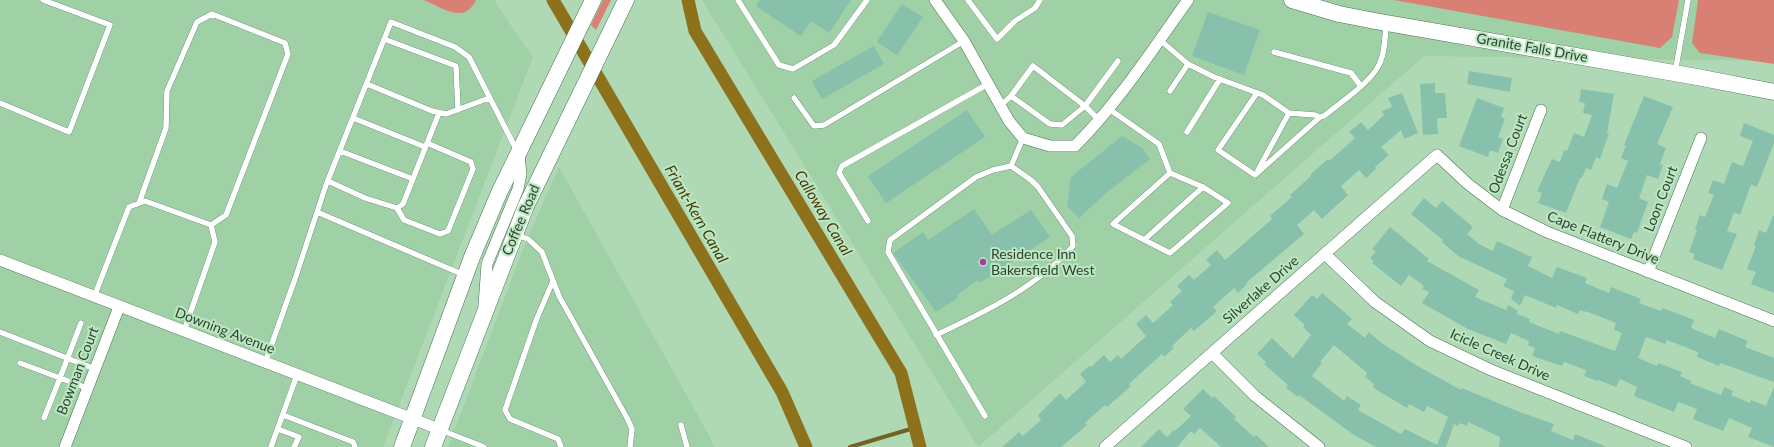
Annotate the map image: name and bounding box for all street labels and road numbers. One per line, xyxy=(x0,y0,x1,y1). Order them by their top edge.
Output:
street label: Granite Falls Drive xyxy=(1475,30,1589,66)
street label: Odessa Court xyxy=(1485,112,1531,196)
street label: Loon Court xyxy=(1641,164,1681,234)
street label: Coffee Road xyxy=(499,182,543,258)
street label: Cape Flattery Drive xyxy=(1545,208,1661,268)
street label: Silverlake Drive xyxy=(1220,252,1302,328)
street label: Downing Avenue xyxy=(173,304,277,358)
street label: Bowman Court xyxy=(54,325,102,417)
street label: Icicle Creek Drive xyxy=(1447,325,1553,385)

